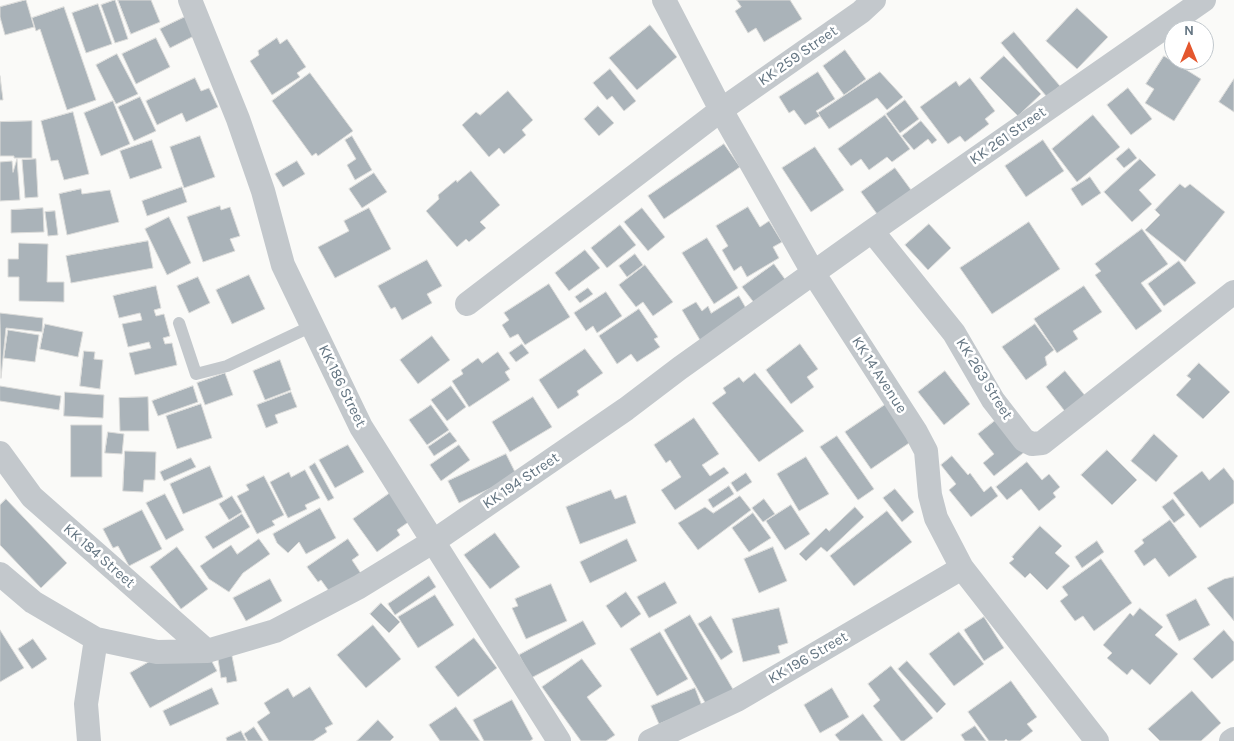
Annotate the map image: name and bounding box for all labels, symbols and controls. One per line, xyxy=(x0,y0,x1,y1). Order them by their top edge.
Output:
north arrow xyxy=(1164,20,1214,70)
street label: KK 259 Street xyxy=(755,22,841,90)
text: N xyxy=(1184,22,1194,39)
street label: KK 261 Street xyxy=(966,103,1050,169)
street label: KK 14 Avenue xyxy=(847,333,911,417)
street label: KK 263 Street xyxy=(952,335,1016,423)
street label: KK 186 Street xyxy=(314,342,370,430)
street label: KK 194 Street xyxy=(479,449,563,513)
street label: KK 184 Street xyxy=(59,520,139,592)
street label: KK 196 Street xyxy=(765,628,851,688)

